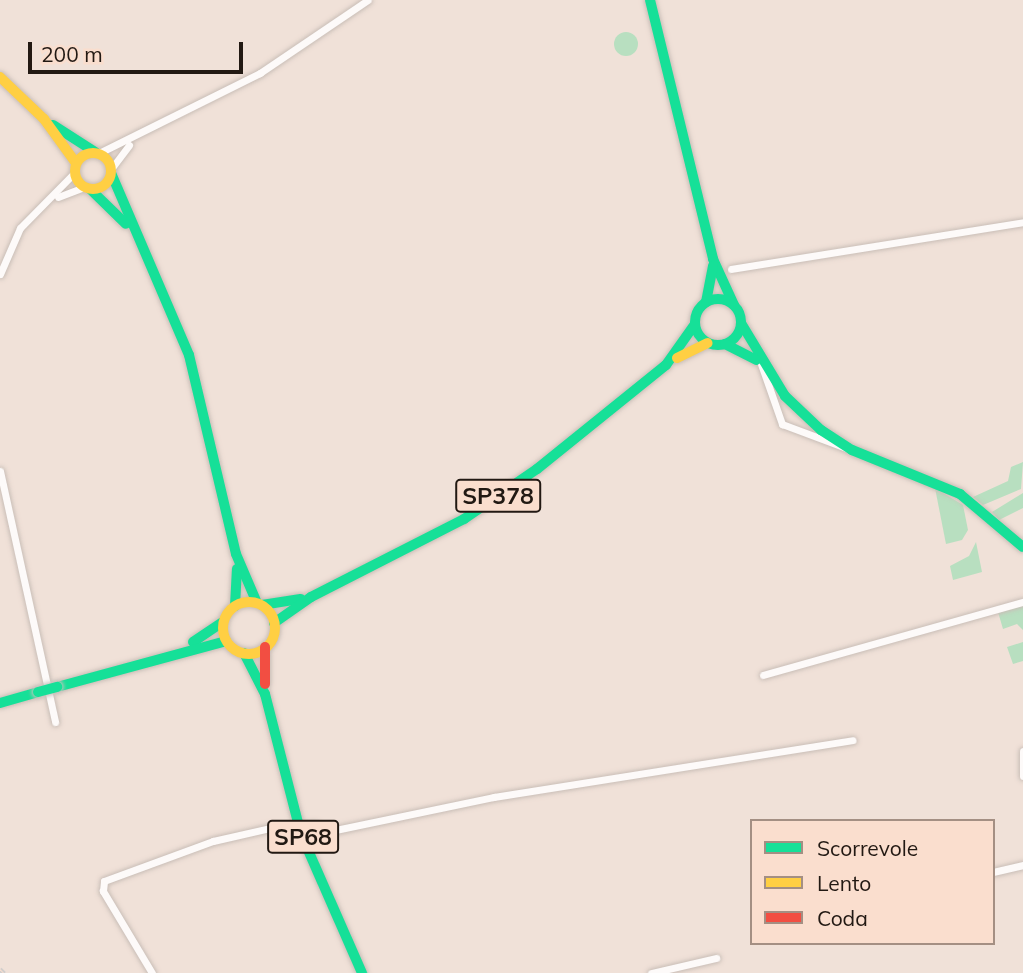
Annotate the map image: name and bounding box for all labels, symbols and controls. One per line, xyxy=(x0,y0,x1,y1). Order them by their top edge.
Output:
scale bar xyxy=(32,28,247,72)
text: 200 m xyxy=(41,41,103,67)
road number: SP378 xyxy=(454,476,542,516)
road number: SP68 xyxy=(266,818,340,856)
legend xyxy=(750,819,995,945)
text: Scorrevole xyxy=(817,835,918,861)
text: Lento xyxy=(817,870,871,896)
text: Coda xyxy=(817,905,868,931)

